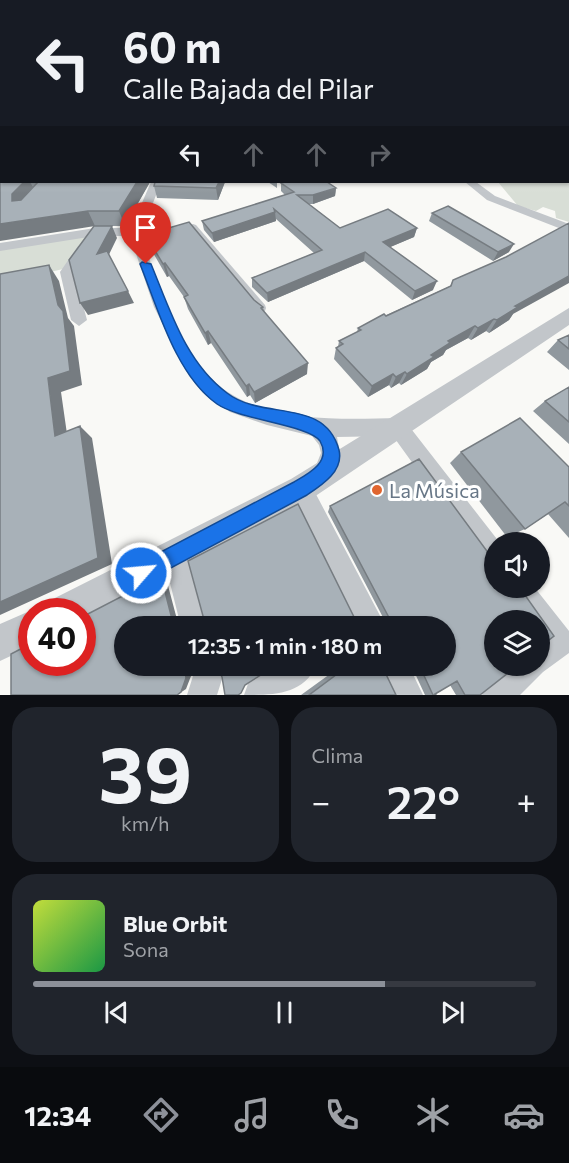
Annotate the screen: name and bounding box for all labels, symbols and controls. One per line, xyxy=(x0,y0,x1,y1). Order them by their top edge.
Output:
text: 60 m xyxy=(123,20,222,72)
icon: left xyxy=(24,24,102,102)
text: Calle Bajada del Pilar xyxy=(123,72,374,105)
icon: left xyxy=(174,138,207,171)
icon: ahead xyxy=(237,138,270,171)
icon: ahead xyxy=(300,138,333,171)
icon: right xyxy=(363,138,396,171)
pin xyxy=(120,202,171,264)
icon: arrive xyxy=(129,211,162,244)
place label: La Música xyxy=(389,478,480,502)
marker: La Música xyxy=(370,483,384,497)
map controls xyxy=(484,532,550,676)
button: sound xyxy=(484,532,550,598)
position arrow xyxy=(109,541,173,605)
speed limit sign: 40 xyxy=(18,598,96,676)
button: layers xyxy=(484,610,550,676)
text: 12:35 · 1 min · 180 m xyxy=(188,632,382,659)
text: 39 xyxy=(98,724,192,819)
text: Clima xyxy=(312,743,363,767)
text: 22° xyxy=(387,773,460,828)
text: − xyxy=(312,780,330,821)
text: + xyxy=(517,780,536,821)
text: km/h xyxy=(121,811,170,835)
text: Blue Orbit xyxy=(123,910,227,937)
text: Sona xyxy=(123,937,169,961)
icon: previous xyxy=(100,996,133,1029)
icon: pause xyxy=(268,996,301,1029)
icon: next xyxy=(436,996,469,1029)
icon: directions xyxy=(140,1094,182,1136)
icon: music xyxy=(231,1094,273,1136)
icon: phone xyxy=(321,1094,363,1136)
icon: climate xyxy=(412,1094,454,1136)
icon: car xyxy=(503,1094,545,1136)
text: 12:34 xyxy=(24,1099,91,1132)

